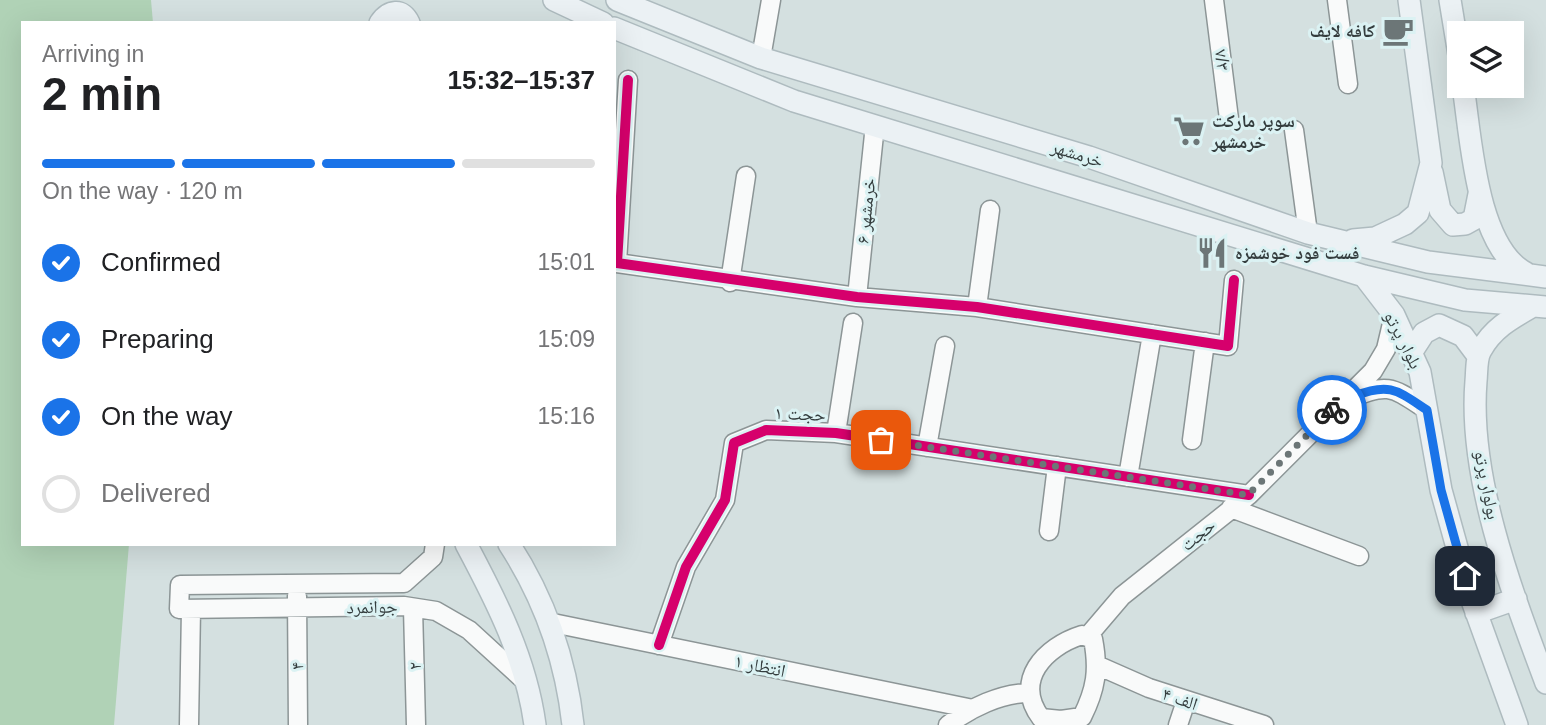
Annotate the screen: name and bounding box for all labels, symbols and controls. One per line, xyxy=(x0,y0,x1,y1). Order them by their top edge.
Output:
cafe icon: کافه لایف xyxy=(1381,14,1415,48)
place label: کافه لایف xyxy=(1310,21,1375,41)
map controls xyxy=(1447,21,1524,98)
button: layers xyxy=(1447,21,1524,98)
text: Arriving in xyxy=(42,41,144,67)
street label: ۷/۳ xyxy=(1211,48,1233,72)
text: 15:32–15:37 xyxy=(448,65,595,95)
text: 2 min xyxy=(42,68,162,120)
place label: سوپر مارکت خرمشهر xyxy=(1211,111,1295,152)
supermarket icon: سوپر مارکت خرمشهر xyxy=(1172,114,1206,148)
street label: خرمشهر xyxy=(1048,136,1105,171)
street label: خرمشهر ۶ xyxy=(853,177,879,245)
text: On the way · 120 m xyxy=(42,178,243,204)
restaurant icon: فست فود خوشمزه xyxy=(1195,236,1229,270)
place label: فست فود خوشمزه xyxy=(1235,243,1360,263)
icon: check xyxy=(42,244,80,282)
text: Confirmed xyxy=(101,247,221,277)
text: 15:01 xyxy=(537,249,595,275)
street label: بلوار پرتو xyxy=(1379,308,1426,373)
icon: check xyxy=(42,321,80,359)
text: Preparing xyxy=(101,324,214,354)
text: 15:09 xyxy=(537,326,595,352)
courier xyxy=(1297,375,1367,445)
icon: bike xyxy=(1313,391,1351,429)
icon: check xyxy=(42,398,80,436)
text: On the way xyxy=(101,401,233,431)
text: 15:16 xyxy=(537,403,595,429)
street label: حجت ۱ xyxy=(774,403,826,425)
pin xyxy=(851,410,911,470)
icon: bag xyxy=(862,421,900,459)
street label: بولوار پرتو xyxy=(1469,449,1503,521)
text: Delivered xyxy=(101,478,211,508)
street label: حجت xyxy=(1177,515,1219,555)
pin xyxy=(1435,546,1495,606)
icon: home xyxy=(1446,557,1484,595)
street label: جوانمرد xyxy=(346,597,398,618)
street label: انتظار ۱ xyxy=(733,651,787,681)
street label: ۴ xyxy=(287,662,307,670)
street label: ۲ xyxy=(405,662,425,670)
street label: ۴ الف xyxy=(1160,684,1200,714)

